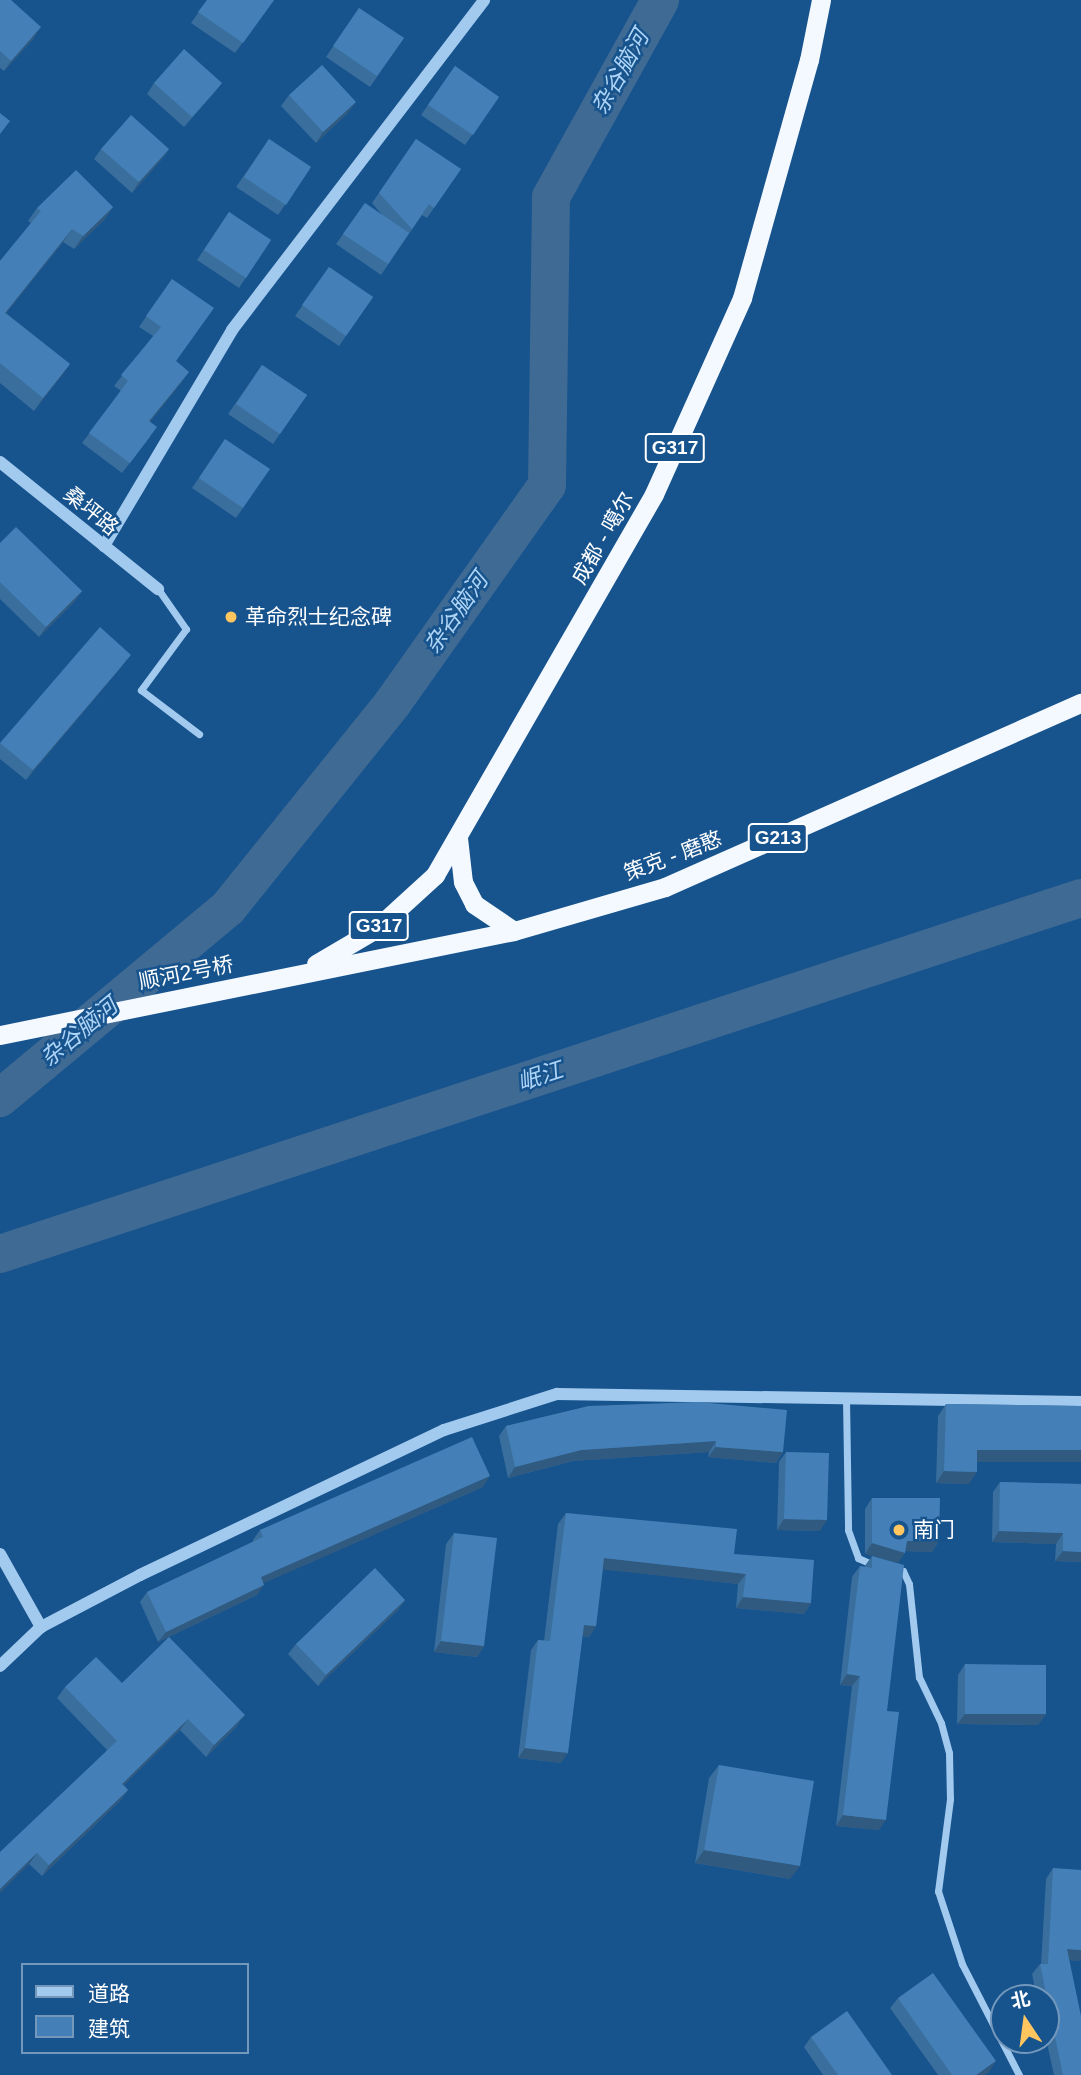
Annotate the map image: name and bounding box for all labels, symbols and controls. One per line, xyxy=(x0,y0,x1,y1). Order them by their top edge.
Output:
water label: 杂谷脑河 xyxy=(586,25,654,119)
road number: G317 xyxy=(644,432,706,463)
street label: 桑坪路 xyxy=(59,481,123,541)
street label: 成都 - 噶尔 xyxy=(566,487,640,589)
water label: 杂谷脑河 xyxy=(418,567,494,659)
place label: 革命烈士纪念碑 xyxy=(245,604,392,630)
marker: 革命烈士纪念碑 xyxy=(223,609,239,625)
road number: G213 xyxy=(746,822,810,853)
street label: 策克 - 磨憨 xyxy=(621,826,725,886)
road number: G317 xyxy=(348,910,410,942)
street label: 顺河2号桥 xyxy=(137,952,235,994)
water label: 杂谷脑河 xyxy=(35,992,123,1072)
water label: 岷江 xyxy=(514,1056,566,1096)
place label: 南门 xyxy=(913,1517,955,1543)
marker: 南门 xyxy=(891,1522,907,1538)
legend xyxy=(21,1963,248,2054)
text: 道路 xyxy=(88,1982,130,2005)
north arrow xyxy=(990,1984,1060,2054)
text: 北 xyxy=(1009,1988,1032,2012)
text: 建筑 xyxy=(88,2017,130,2040)

